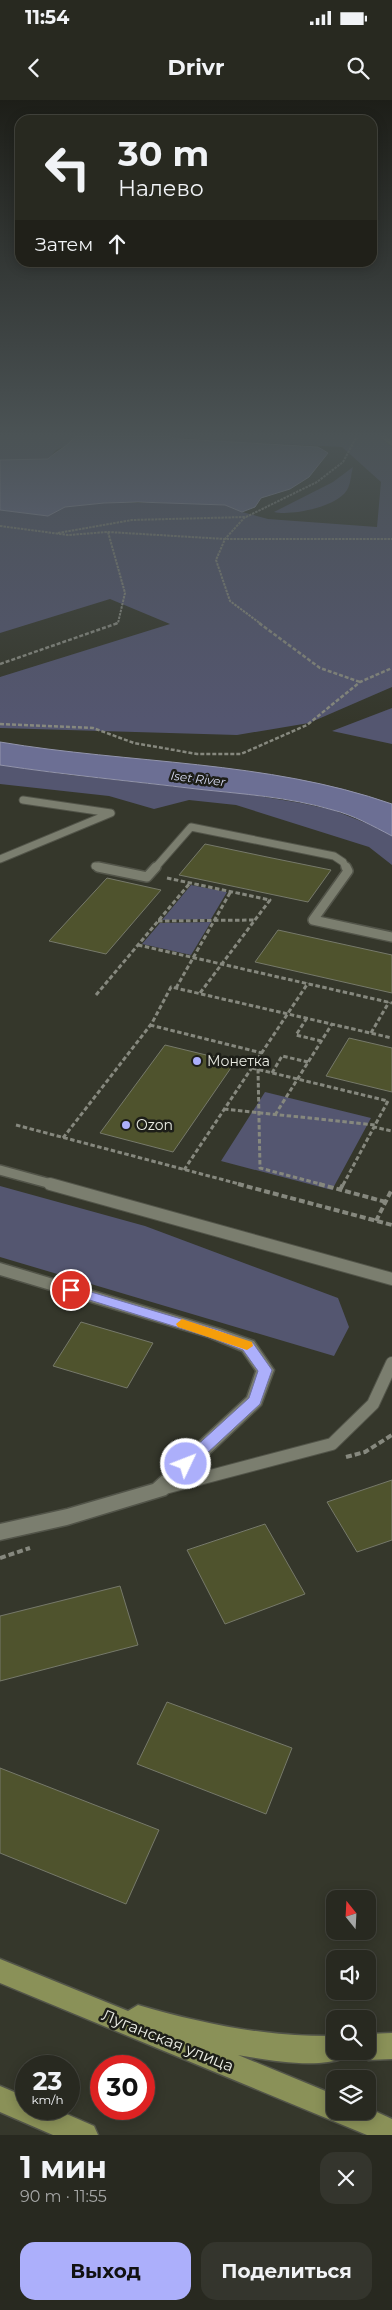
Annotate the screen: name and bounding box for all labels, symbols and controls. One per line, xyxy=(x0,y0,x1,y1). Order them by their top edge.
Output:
text: 11:54 xyxy=(25,6,69,29)
icon: back xyxy=(20,54,48,82)
text: Drivr xyxy=(168,54,224,81)
icon: search xyxy=(344,54,372,82)
text: 30 m xyxy=(118,132,209,175)
icon: left xyxy=(35,135,100,200)
text: Налево xyxy=(118,175,204,202)
icon: ahead xyxy=(103,230,131,258)
text: Затем xyxy=(35,233,93,256)
water label: Iset River xyxy=(170,768,226,789)
place label: Монетка xyxy=(207,1052,270,1070)
marker: Монетка xyxy=(191,1055,203,1067)
place label: Ozon xyxy=(136,1116,173,1134)
marker: Ozon xyxy=(120,1119,132,1131)
pin xyxy=(50,1269,92,1311)
icon: arrive xyxy=(57,1276,85,1304)
position arrow xyxy=(159,1437,211,1489)
north arrow xyxy=(326,1890,376,1940)
map controls xyxy=(326,1890,376,2120)
button: sound xyxy=(326,1950,376,2000)
street label: Луганская улица xyxy=(99,2005,237,2076)
button: search xyxy=(326,2010,376,2060)
speed limit sign: 30 xyxy=(90,2055,155,2120)
text: 23 xyxy=(33,2066,62,2096)
button: layers xyxy=(326,2070,376,2120)
text: km/h xyxy=(31,2092,64,2107)
text: 1 мин xyxy=(20,2149,107,2186)
button: close xyxy=(320,2152,372,2204)
text: 90 m · 11:55 xyxy=(20,2187,107,2206)
button: Выход xyxy=(20,2242,191,2300)
button: Поделиться xyxy=(201,2242,372,2300)

